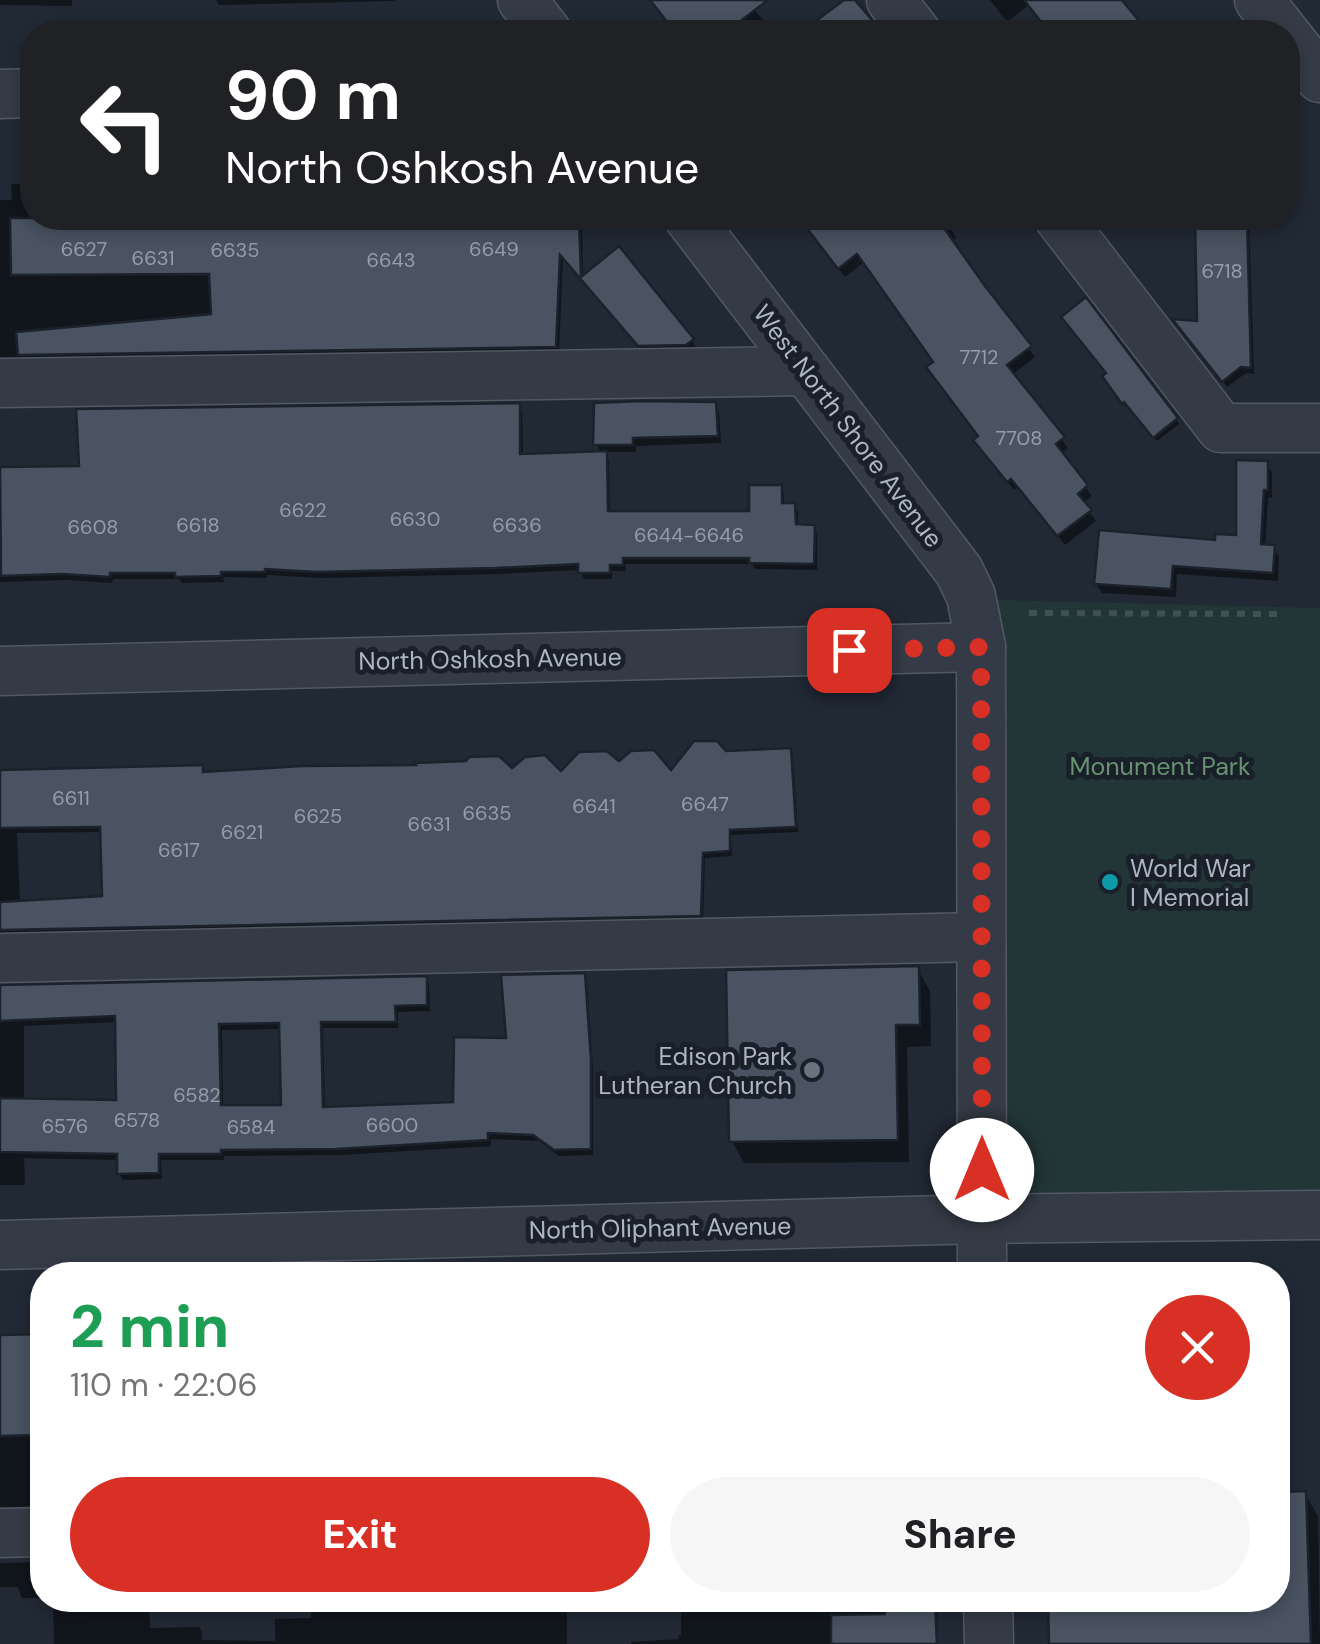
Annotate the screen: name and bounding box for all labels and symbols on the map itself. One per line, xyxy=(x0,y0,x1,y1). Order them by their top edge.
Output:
house number: 6627 xyxy=(61,236,107,262)
house number: 6649 xyxy=(469,236,519,262)
house number: 6635 xyxy=(210,237,260,263)
house number: 6631 xyxy=(132,245,174,271)
house number: 6643 xyxy=(366,247,416,273)
house number: 6718 xyxy=(1201,258,1243,284)
street label: West North Shore Avenue xyxy=(746,298,950,554)
house number: 7712 xyxy=(959,344,999,370)
house number: 7708 xyxy=(996,425,1042,451)
house number: 6622 xyxy=(279,497,327,523)
house number: 6630 xyxy=(390,506,440,532)
house number: 6618 xyxy=(176,512,220,538)
house number: 6636 xyxy=(492,512,542,538)
house number: 6608 xyxy=(68,514,118,540)
house number: 6644-6646 xyxy=(634,522,744,548)
pin xyxy=(807,608,892,693)
street label: North Oshkosh Avenue xyxy=(358,640,622,678)
park label: Monument Park xyxy=(1069,750,1251,783)
house number: 6611 xyxy=(52,785,90,811)
house number: 6647 xyxy=(681,791,729,817)
house number: 6641 xyxy=(572,793,616,819)
house number: 6635 xyxy=(462,800,512,826)
house number: 6625 xyxy=(294,803,342,829)
house number: 6631 xyxy=(408,811,450,837)
house number: 6621 xyxy=(221,819,263,845)
house number: 6617 xyxy=(158,837,200,863)
place label: World War I Memorial xyxy=(1130,852,1251,914)
marker: World War I Memorial xyxy=(1099,871,1121,893)
place label: Edison Park Lutheran Church xyxy=(598,1040,792,1102)
marker: Edison Park Lutheran Church xyxy=(801,1059,823,1081)
house number: 6582 xyxy=(173,1082,221,1108)
house number: 6578 xyxy=(114,1107,160,1133)
house number: 6600 xyxy=(366,1112,418,1138)
house number: 6576 xyxy=(42,1113,88,1139)
house number: 6584 xyxy=(227,1114,275,1140)
position arrow xyxy=(930,1118,1034,1222)
street label: North Oliphant Avenue xyxy=(528,1209,792,1247)

